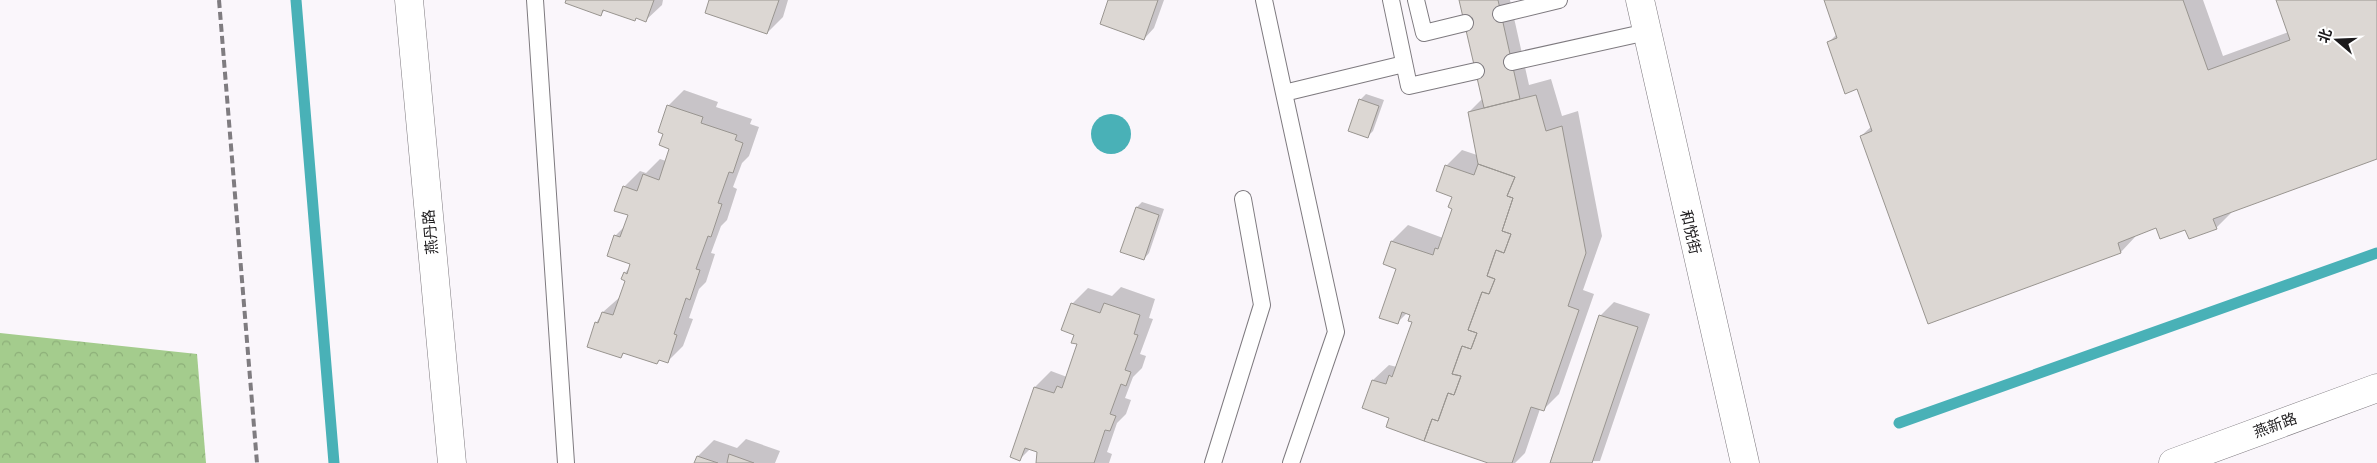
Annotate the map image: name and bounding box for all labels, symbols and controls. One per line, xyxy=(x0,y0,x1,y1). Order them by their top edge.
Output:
north arrow xyxy=(2312,15,2362,65)
text: 北 xyxy=(2313,26,2336,46)
street label: 和悦街 xyxy=(1676,208,1706,256)
street label: 燕丹路 xyxy=(418,209,442,255)
street label: 燕新路 xyxy=(2250,407,2300,443)

